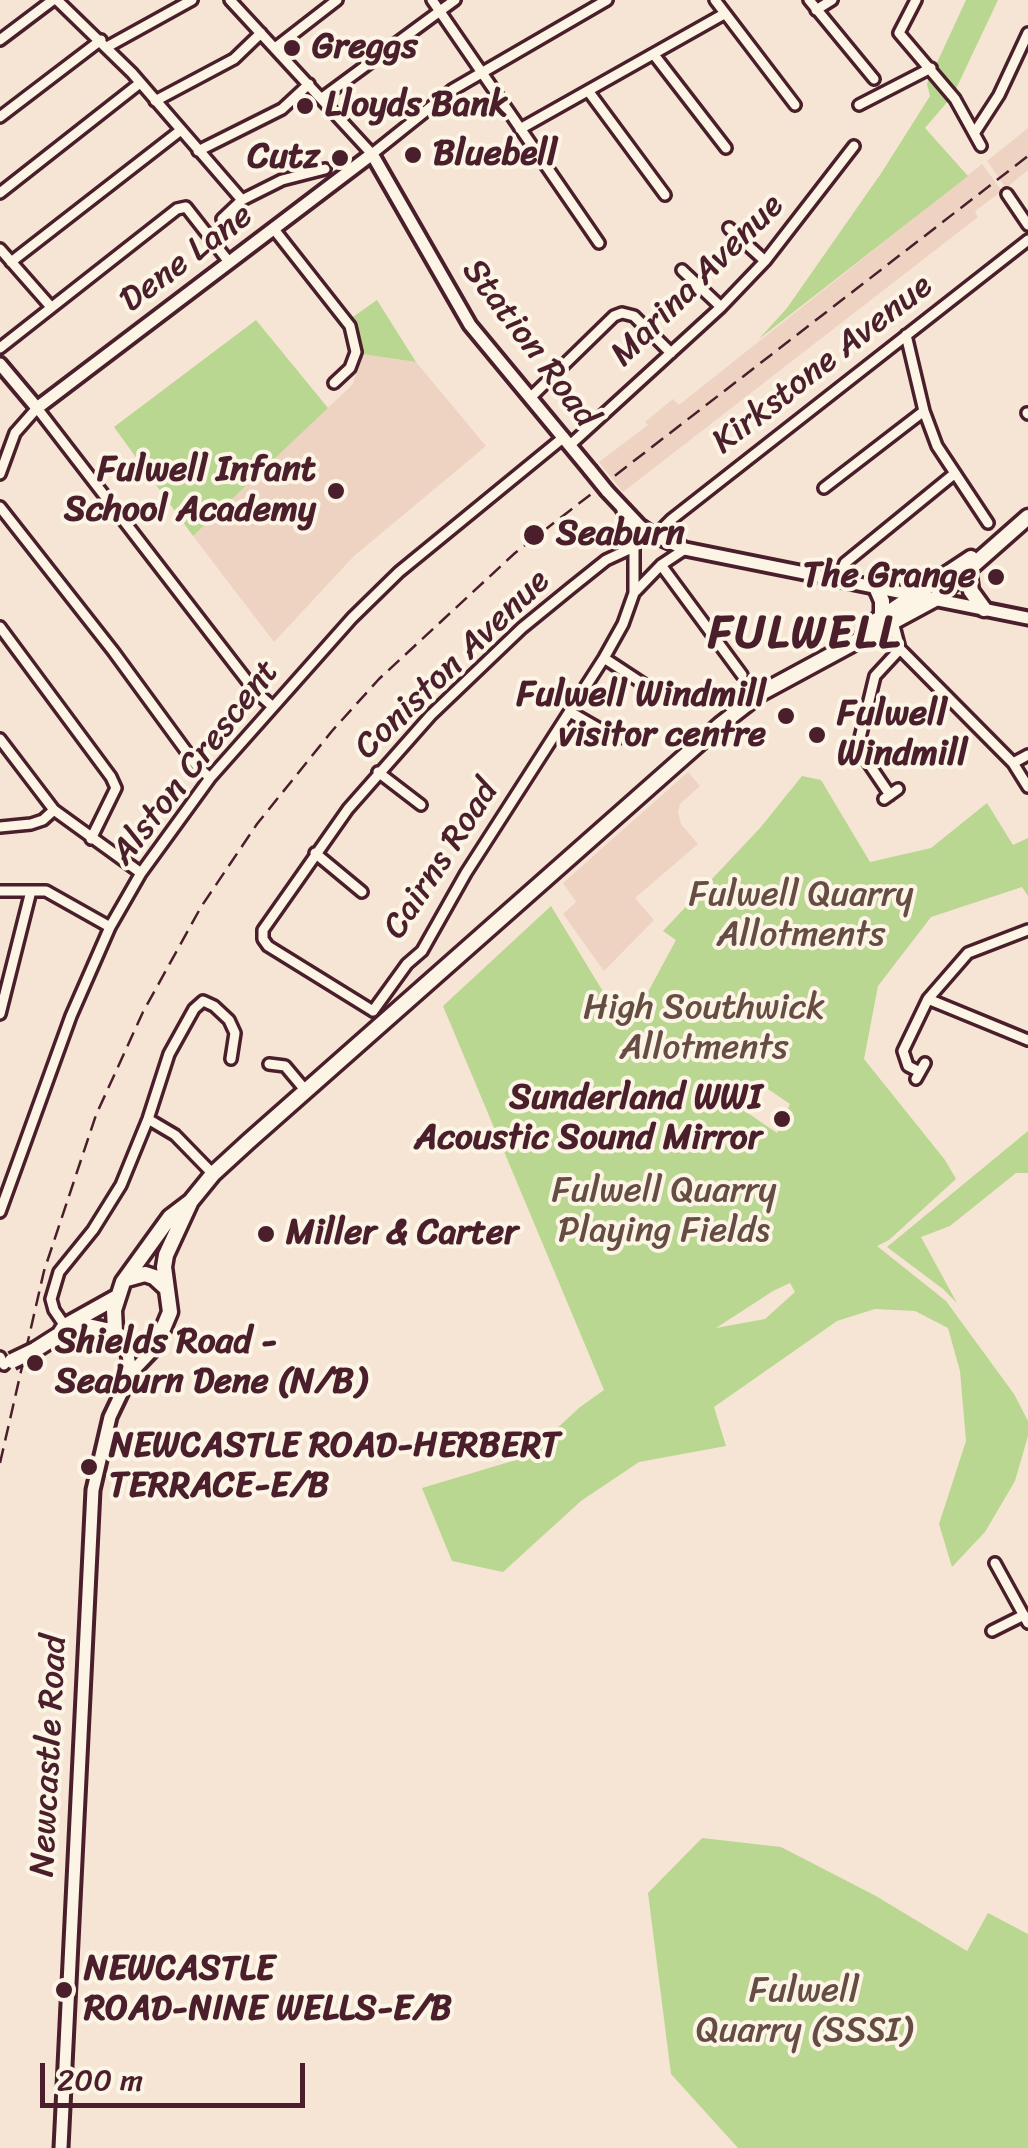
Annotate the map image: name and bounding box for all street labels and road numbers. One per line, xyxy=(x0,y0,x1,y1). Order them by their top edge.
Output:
street label: Marina Avenue xyxy=(603,186,793,376)
street label: Dene Lane xyxy=(112,195,262,323)
street label: Station Road xyxy=(452,251,606,437)
street label: Kirkstone Avenue xyxy=(705,266,941,464)
street label: Coniston Avenue xyxy=(347,561,559,769)
street label: Alston Crescent xyxy=(103,652,289,874)
street label: Cairns Road xyxy=(375,773,509,947)
street label: Newcastle Road xyxy=(23,1634,77,1878)

